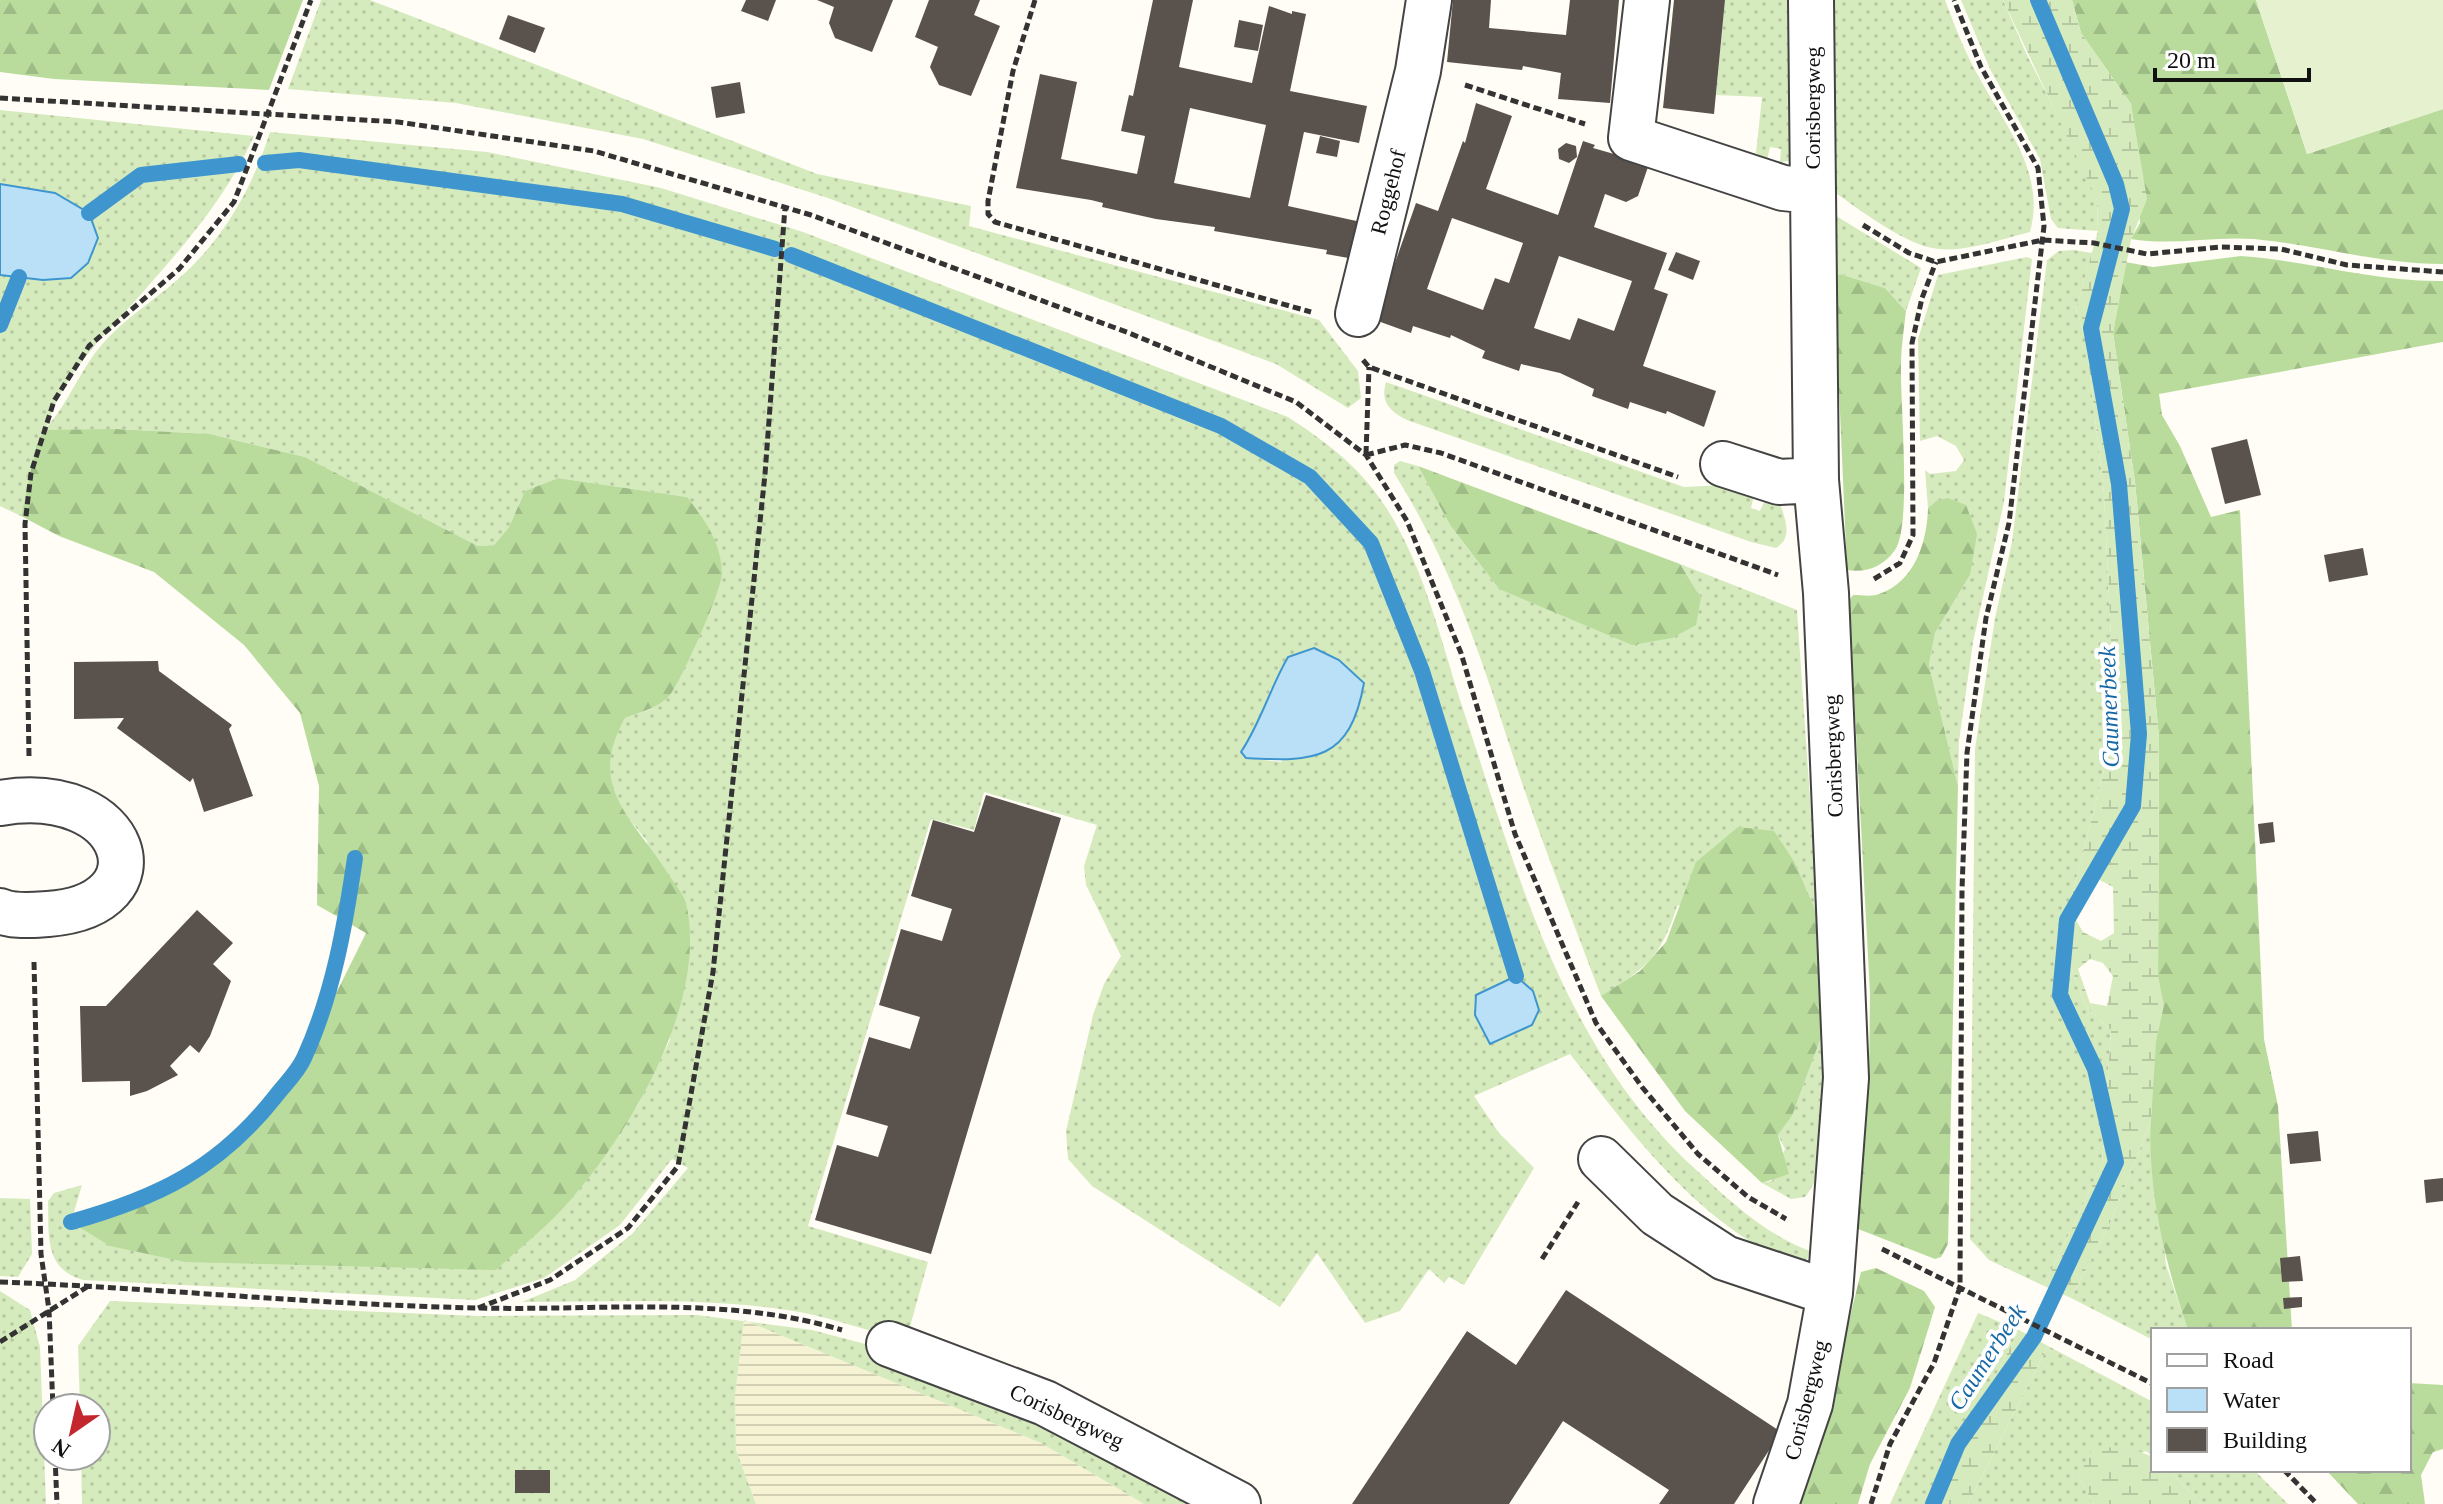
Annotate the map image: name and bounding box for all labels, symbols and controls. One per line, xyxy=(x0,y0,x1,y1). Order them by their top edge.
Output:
scale bar xyxy=(2155,32,2309,82)
street label: Corisbergweg xyxy=(1800,46,1825,170)
text: 20 m xyxy=(2167,47,2216,73)
street label: Roggehof xyxy=(1365,146,1411,237)
water label: Caumerbeek xyxy=(2094,646,2124,768)
street label: Corisbergweg xyxy=(1818,694,1848,818)
water label: Caumerbeek xyxy=(1943,1299,2031,1415)
legend xyxy=(2151,1328,2411,1472)
street label: Corisbergweg xyxy=(1779,1337,1833,1463)
text: Road xyxy=(2223,1347,2274,1373)
street label: Corisbergweg xyxy=(1006,1379,1128,1453)
text: Water xyxy=(2223,1387,2280,1413)
north arrow xyxy=(32,1392,112,1472)
text: Building xyxy=(2223,1427,2307,1453)
text: N xyxy=(47,1433,75,1463)

